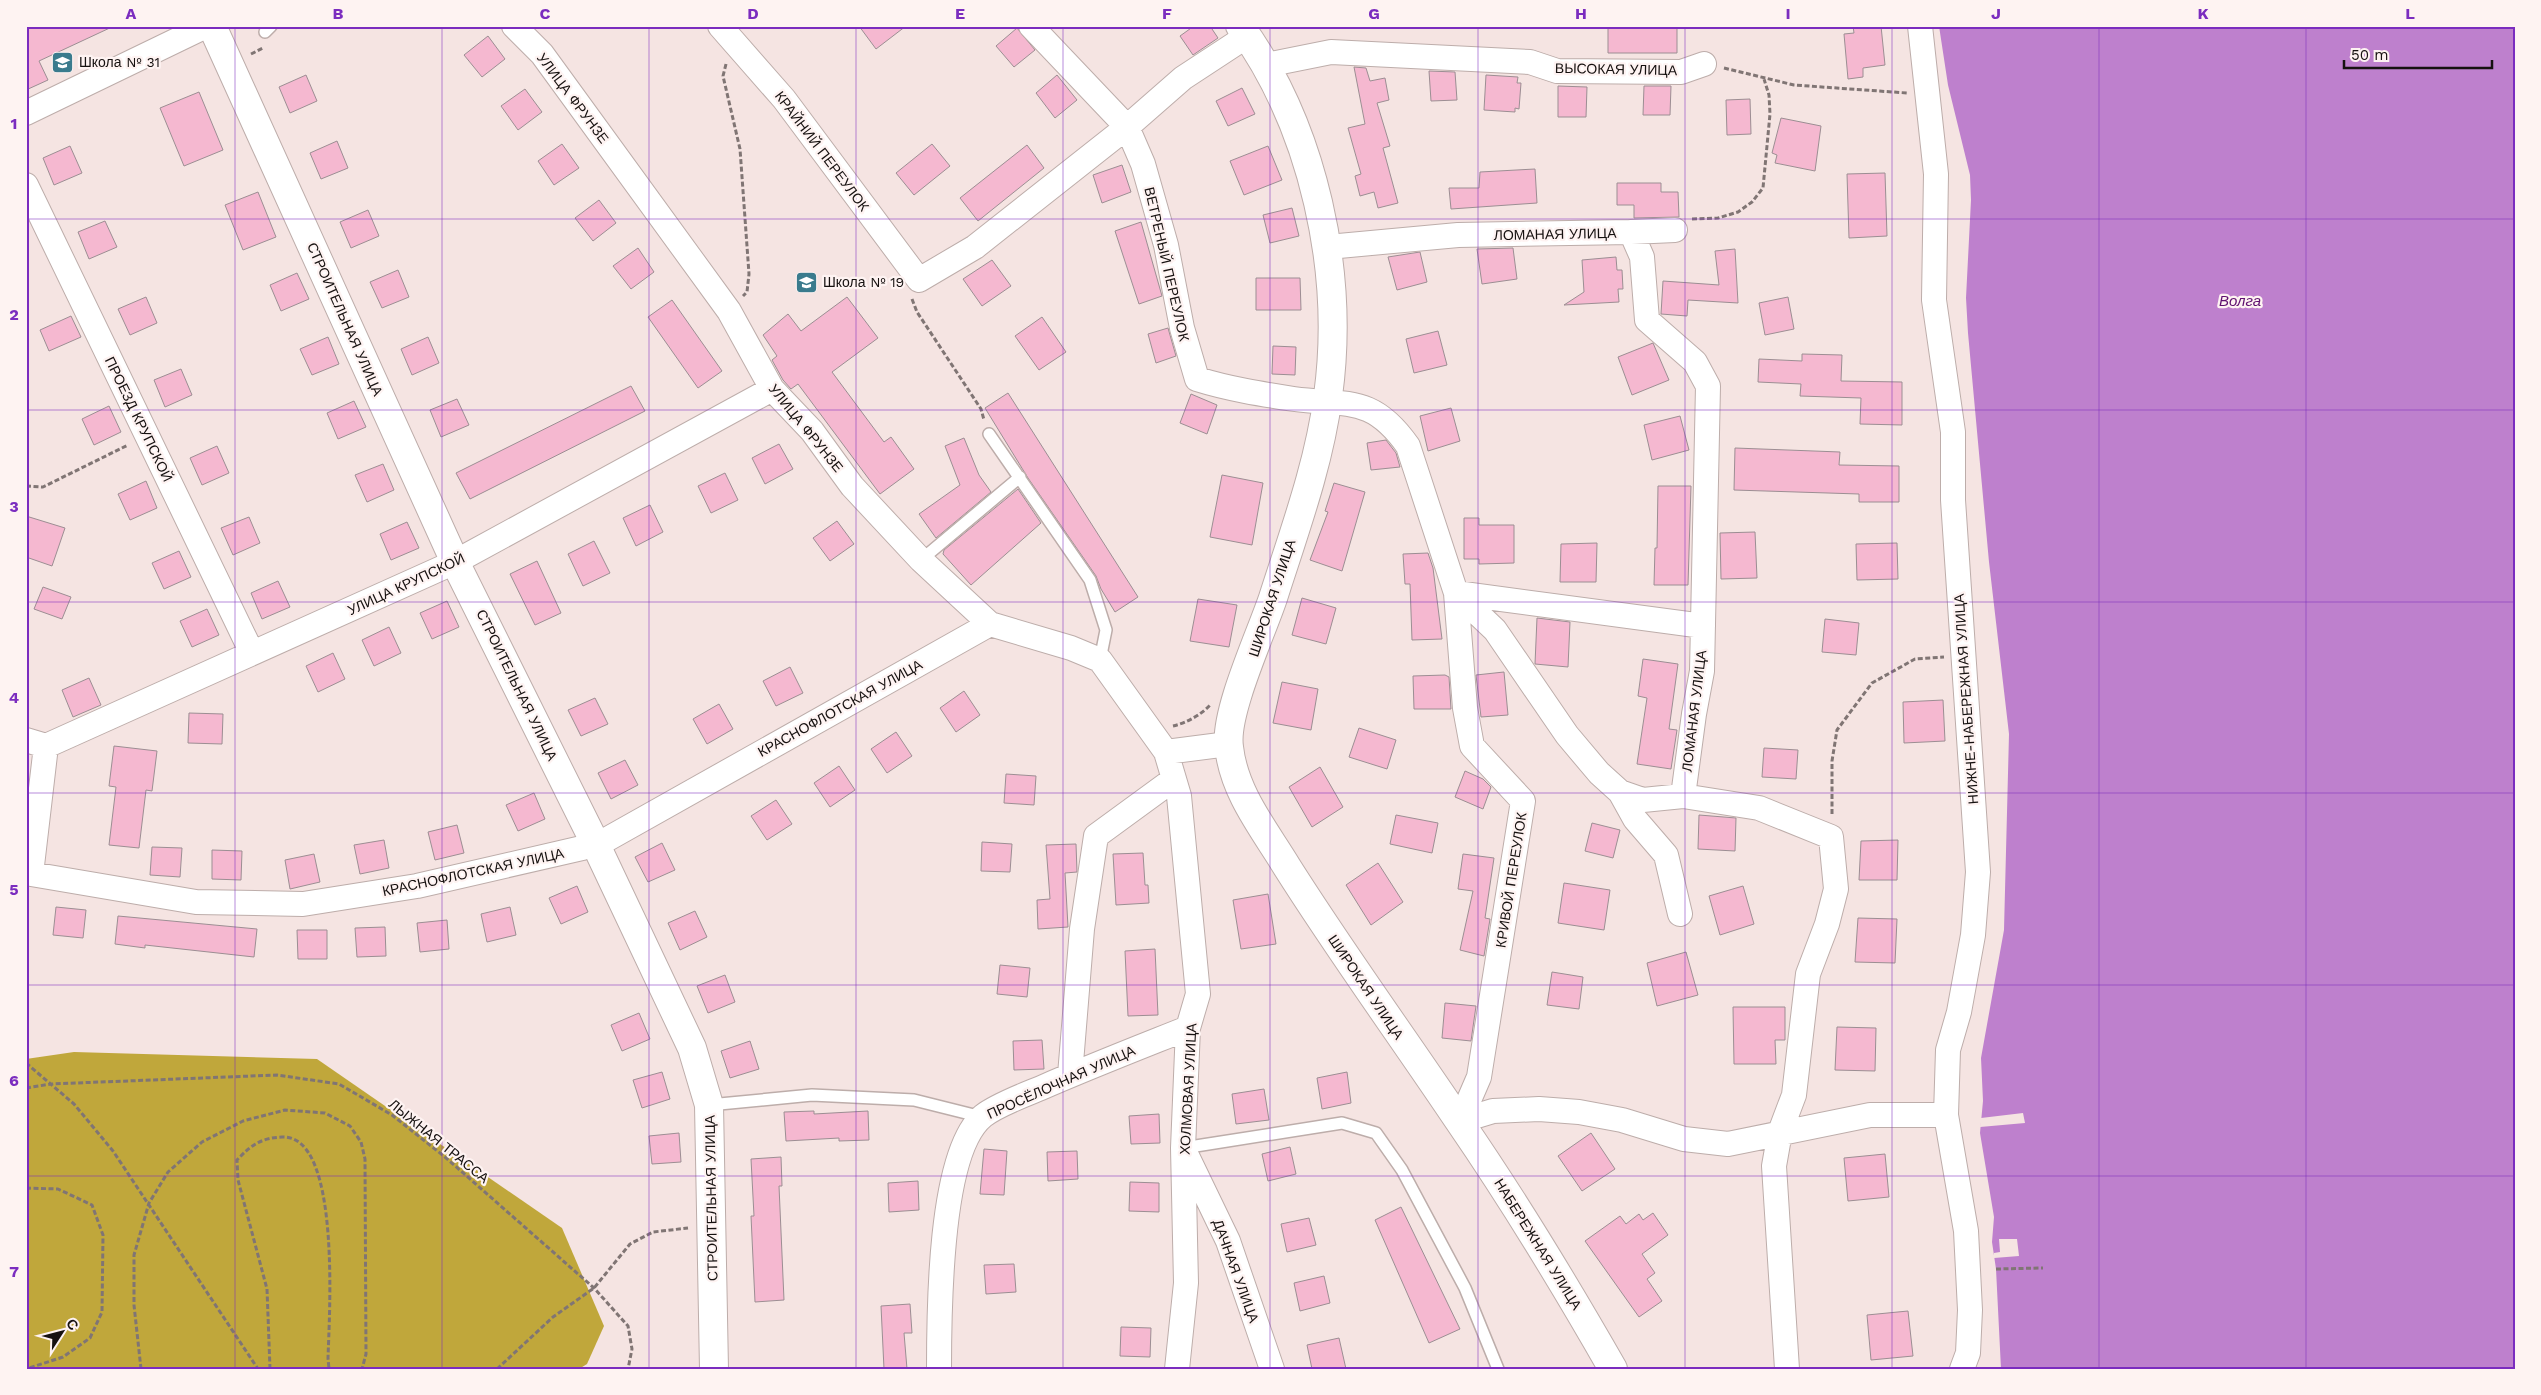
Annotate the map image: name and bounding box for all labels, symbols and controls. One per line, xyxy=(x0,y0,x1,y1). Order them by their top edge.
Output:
text: A xyxy=(126,4,137,23)
text: B xyxy=(333,4,344,23)
text: C xyxy=(540,4,551,23)
text: D xyxy=(747,4,759,23)
text: E xyxy=(955,4,965,23)
text: F xyxy=(1162,4,1172,23)
text: G xyxy=(1368,4,1380,23)
text: H xyxy=(1575,4,1587,23)
text: I xyxy=(1785,4,1791,23)
text: J xyxy=(1991,4,2001,23)
text: K xyxy=(2197,4,2209,23)
text: L xyxy=(2405,4,2415,23)
scale bar xyxy=(2344,38,2491,70)
text: 50 m xyxy=(2351,46,2388,64)
school or university icon: Школа № 31 xyxy=(51,50,75,74)
street label: УЛИЦА ФРУНЗЕ xyxy=(534,50,612,146)
place label: Школа № 31 xyxy=(79,54,160,70)
street label: ВЫСОКАЯ УЛИЦА xyxy=(1555,60,1678,78)
street label: КРАЙНИЙ ПЕРЕУЛОК xyxy=(772,87,874,215)
text: 1 xyxy=(11,114,17,133)
street label: ВЕТРЕНЫЙ ПЕРЕУЛОК xyxy=(1141,185,1194,344)
street label: ЛОМАНАЯ УЛИЦА xyxy=(1493,225,1617,243)
street label: СТРОИТЕЛЬНАЯ УЛИЦА xyxy=(304,240,386,399)
school or university icon: Школа № 19 xyxy=(795,270,819,294)
place label: Школа № 19 xyxy=(823,274,904,290)
water label: Волга xyxy=(2219,292,2261,310)
text: 2 xyxy=(9,305,19,324)
street label: ПРОЕЗД КРУПСКОЙ xyxy=(102,354,177,484)
street label: УЛИЦА ФРУНЗЕ xyxy=(766,381,846,475)
text: 3 xyxy=(9,497,19,516)
street label: ШИРОКАЯ УЛИЦА xyxy=(1245,537,1299,659)
street label: УЛИЦА КРУПСКОЙ xyxy=(344,549,467,618)
street label: НИЖНЕ-НАБЕРЕЖНАЯ УЛИЦА xyxy=(1951,593,1981,805)
street label: СТРОИТЕЛЬНАЯ УЛИЦА xyxy=(473,607,561,764)
street label: ЛОМАНАЯ УЛИЦА xyxy=(1679,648,1710,773)
street label: КРАСНОФЛОТСКАЯ УЛИЦА xyxy=(755,656,926,760)
text: 4 xyxy=(9,688,19,707)
street label: КРИВОЙ ПЕРЕУЛОК xyxy=(1491,810,1530,949)
street label: КРАСНОФЛОТСКАЯ УЛИЦА xyxy=(381,845,566,899)
text: 5 xyxy=(9,880,19,899)
street label: ШИРОКАЯ УЛИЦА xyxy=(1325,932,1407,1043)
street label: ХОЛМОВАЯ УЛИЦА xyxy=(1177,1022,1199,1155)
street label: ПРОСЁЛОЧНАЯ УЛИЦА xyxy=(985,1042,1138,1122)
text: 6 xyxy=(9,1071,19,1090)
street label: ЛЫЖНАЯ ТРАССА xyxy=(386,1096,493,1187)
street label: СТРОИТЕЛЬНАЯ УЛИЦА xyxy=(702,1114,720,1281)
street label: НАБЕРЕЖНАЯ УЛИЦА xyxy=(1491,1176,1585,1313)
street label: ДАЧНАЯ УЛИЦА xyxy=(1210,1217,1262,1325)
text: 7 xyxy=(9,1262,19,1281)
north arrow xyxy=(38,1308,88,1358)
text: С xyxy=(63,1316,82,1333)

